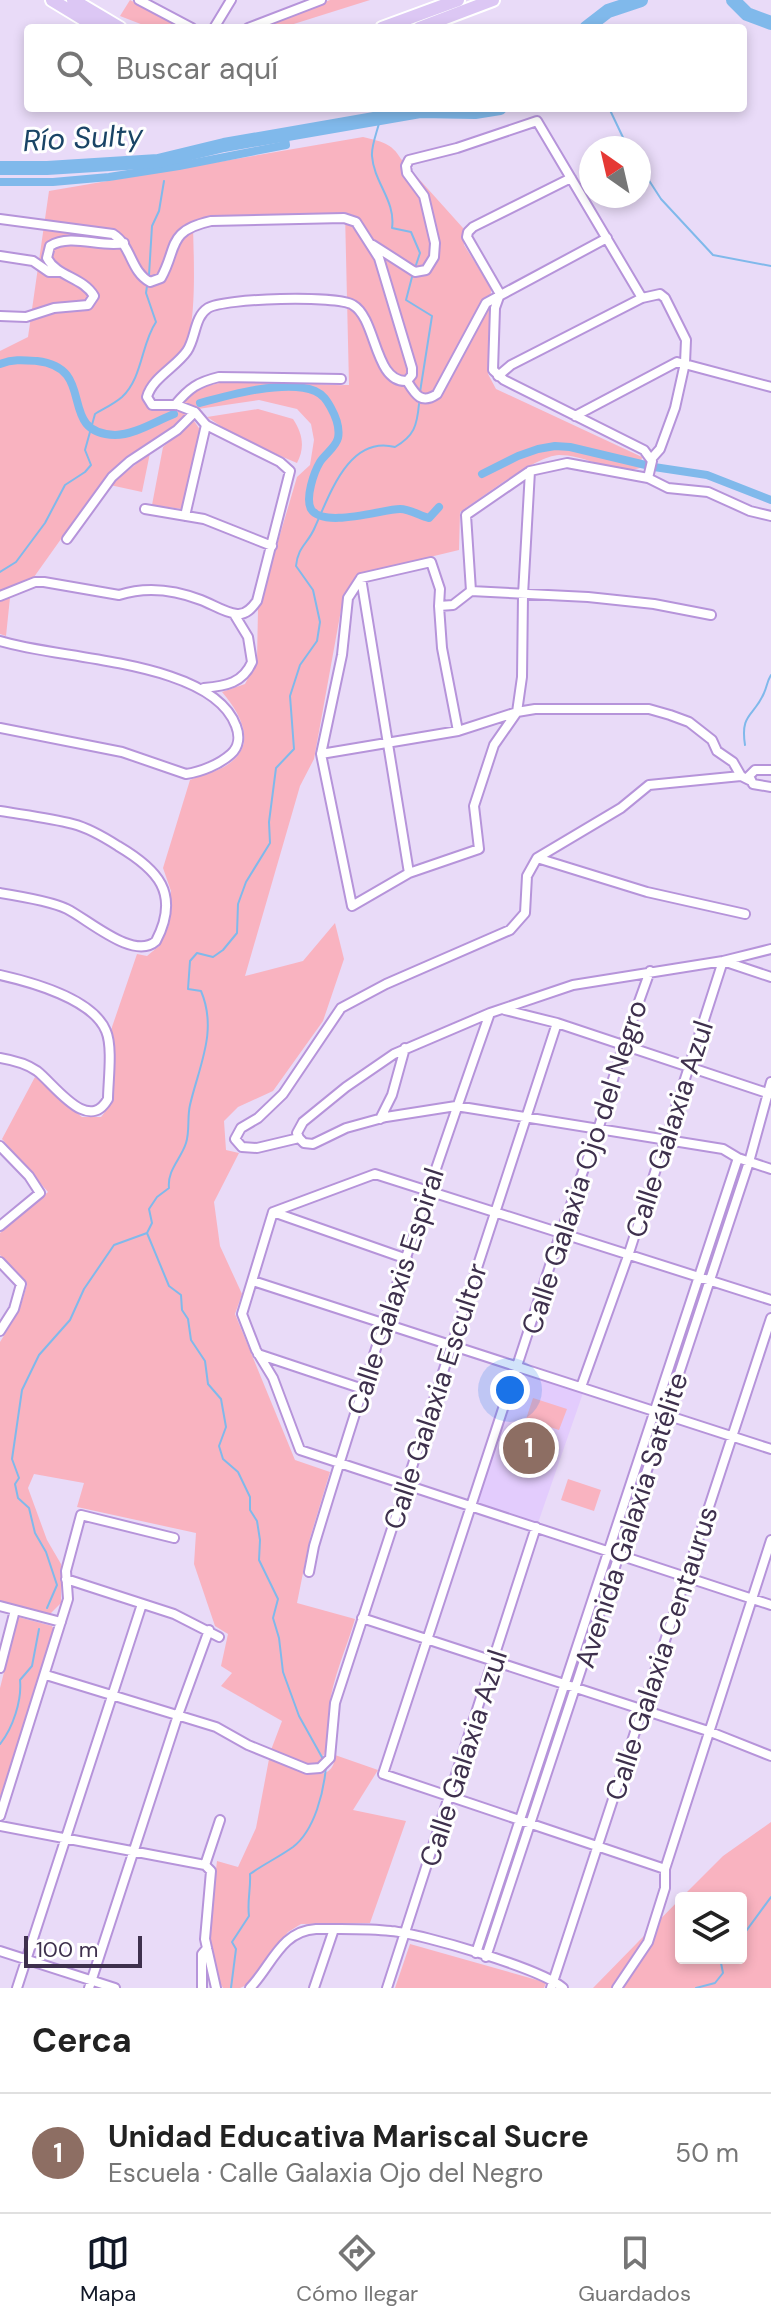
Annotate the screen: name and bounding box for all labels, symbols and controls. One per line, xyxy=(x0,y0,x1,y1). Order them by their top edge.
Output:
search box xyxy=(24,24,747,112)
icon: search xyxy=(52,46,96,90)
text: Buscar aquí xyxy=(116,49,278,88)
water label: Río Sulty xyxy=(22,115,146,160)
north arrow xyxy=(579,136,651,208)
street label: Calle Galaxia Ojo del Negro xyxy=(513,995,656,1339)
street label: Calle Galaxia Azul xyxy=(617,1016,722,1242)
street label: Calle Galaxis Espiral xyxy=(338,1163,453,1419)
street label: Calle Galaxia Escultor xyxy=(375,1258,496,1534)
street label: Avenida Galaxia Satélite xyxy=(566,1368,697,1673)
your location xyxy=(490,1370,530,1410)
pin: 1 xyxy=(503,1418,555,1478)
street label: Calle Galaxia Centaurus xyxy=(596,1501,727,1805)
street label: Calle Galaxia Azul xyxy=(411,1645,516,1871)
map controls xyxy=(675,1892,747,1964)
button: layers xyxy=(675,1892,747,1964)
scale bar xyxy=(24,1932,142,1968)
text: 100 m xyxy=(36,1935,98,1964)
text: Cerca xyxy=(32,2018,132,2063)
text: Unidad Educativa Mariscal Sucre xyxy=(108,2117,589,2156)
text: 1 xyxy=(53,2136,63,2170)
text: 50 m xyxy=(675,2136,739,2170)
text: Escuela · Calle Galaxia Ojo del Negro xyxy=(108,2156,544,2190)
tab: Mapa xyxy=(80,2231,136,2308)
tab: Cómo llegar xyxy=(296,2231,418,2308)
tab: Guardados xyxy=(578,2231,691,2308)

